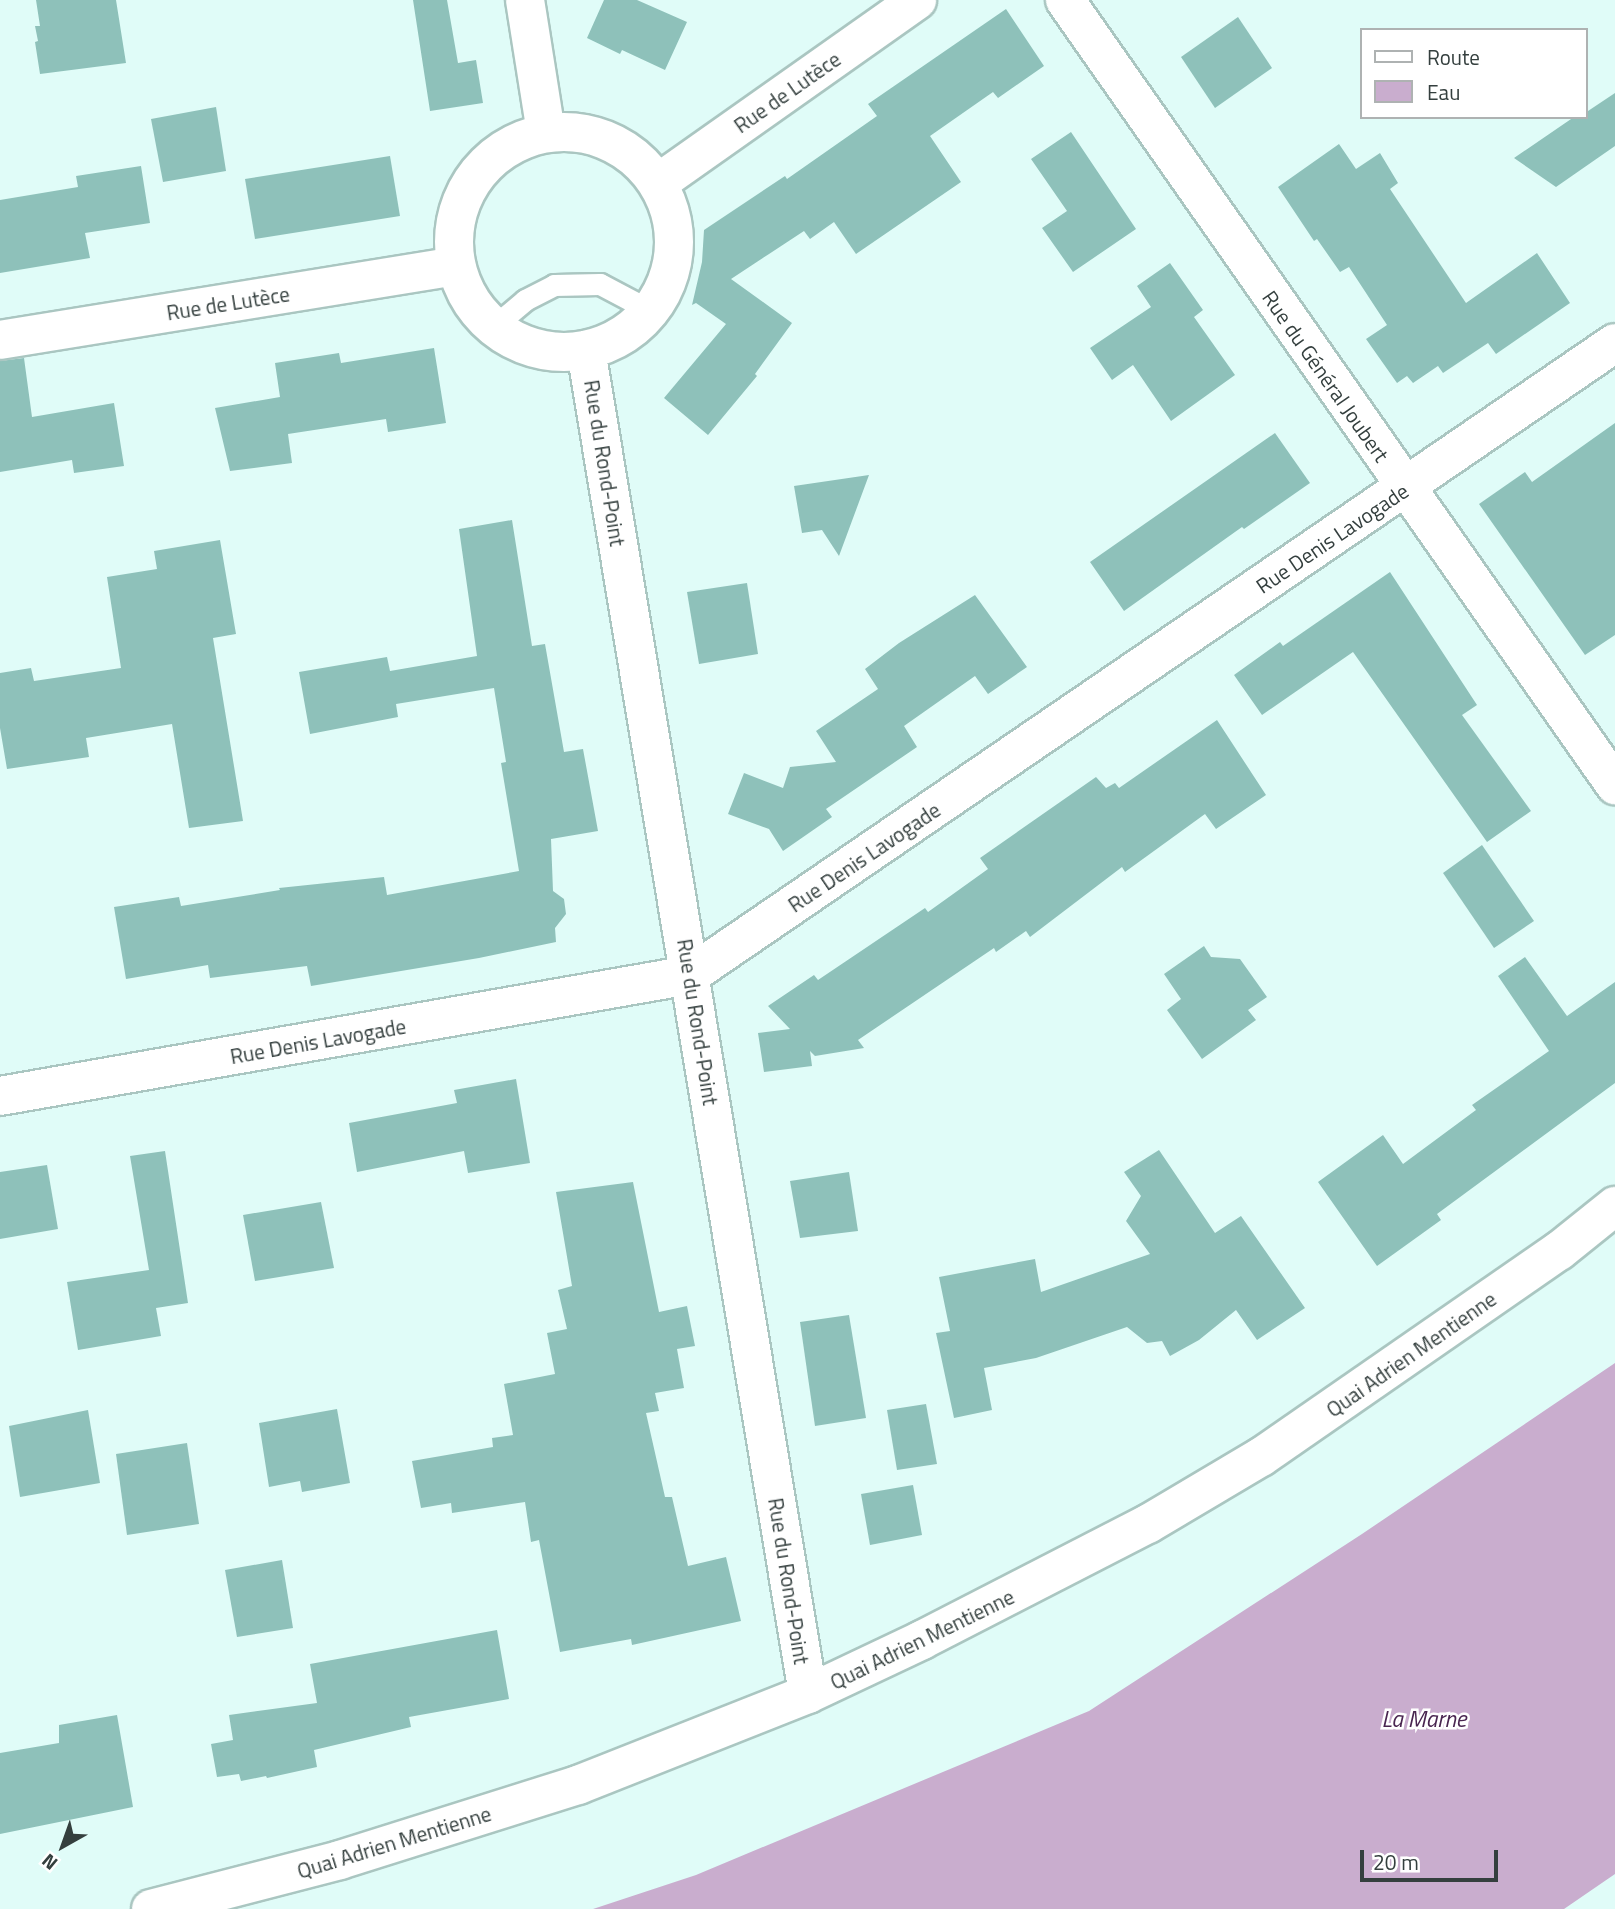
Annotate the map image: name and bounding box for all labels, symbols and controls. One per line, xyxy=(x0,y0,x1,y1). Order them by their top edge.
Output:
legend xyxy=(1360,28,1587,119)
text: Route xyxy=(1427,41,1480,73)
street label: Rue de Lutèce xyxy=(729,46,845,138)
text: Eau xyxy=(1427,76,1460,108)
street label: Rue de Lutèce xyxy=(165,281,291,325)
street label: Rue du Général Joubert xyxy=(1257,286,1395,466)
street label: Rue du Rond-Point xyxy=(579,378,631,548)
street label: Rue Denis Lavogade xyxy=(1251,478,1413,598)
street label: Rue Denis Lavogade xyxy=(783,797,945,917)
street label: Rue du Rond-Point xyxy=(672,937,724,1107)
street label: Rue Denis Lavogade xyxy=(228,1013,408,1069)
street label: Quai Adrien Mentienne xyxy=(1321,1286,1501,1422)
street label: Rue du Rond-Point xyxy=(763,1496,815,1666)
street label: Quai Adrien Mentienne xyxy=(826,1583,1018,1695)
water label: La Marne xyxy=(1382,1705,1466,1733)
street label: Quai Adrien Mentienne xyxy=(294,1800,494,1884)
north arrow xyxy=(28,1811,98,1881)
scale bar xyxy=(1363,1836,1501,1880)
text: 20 m xyxy=(1373,1846,1419,1878)
text: N xyxy=(35,1847,64,1878)

